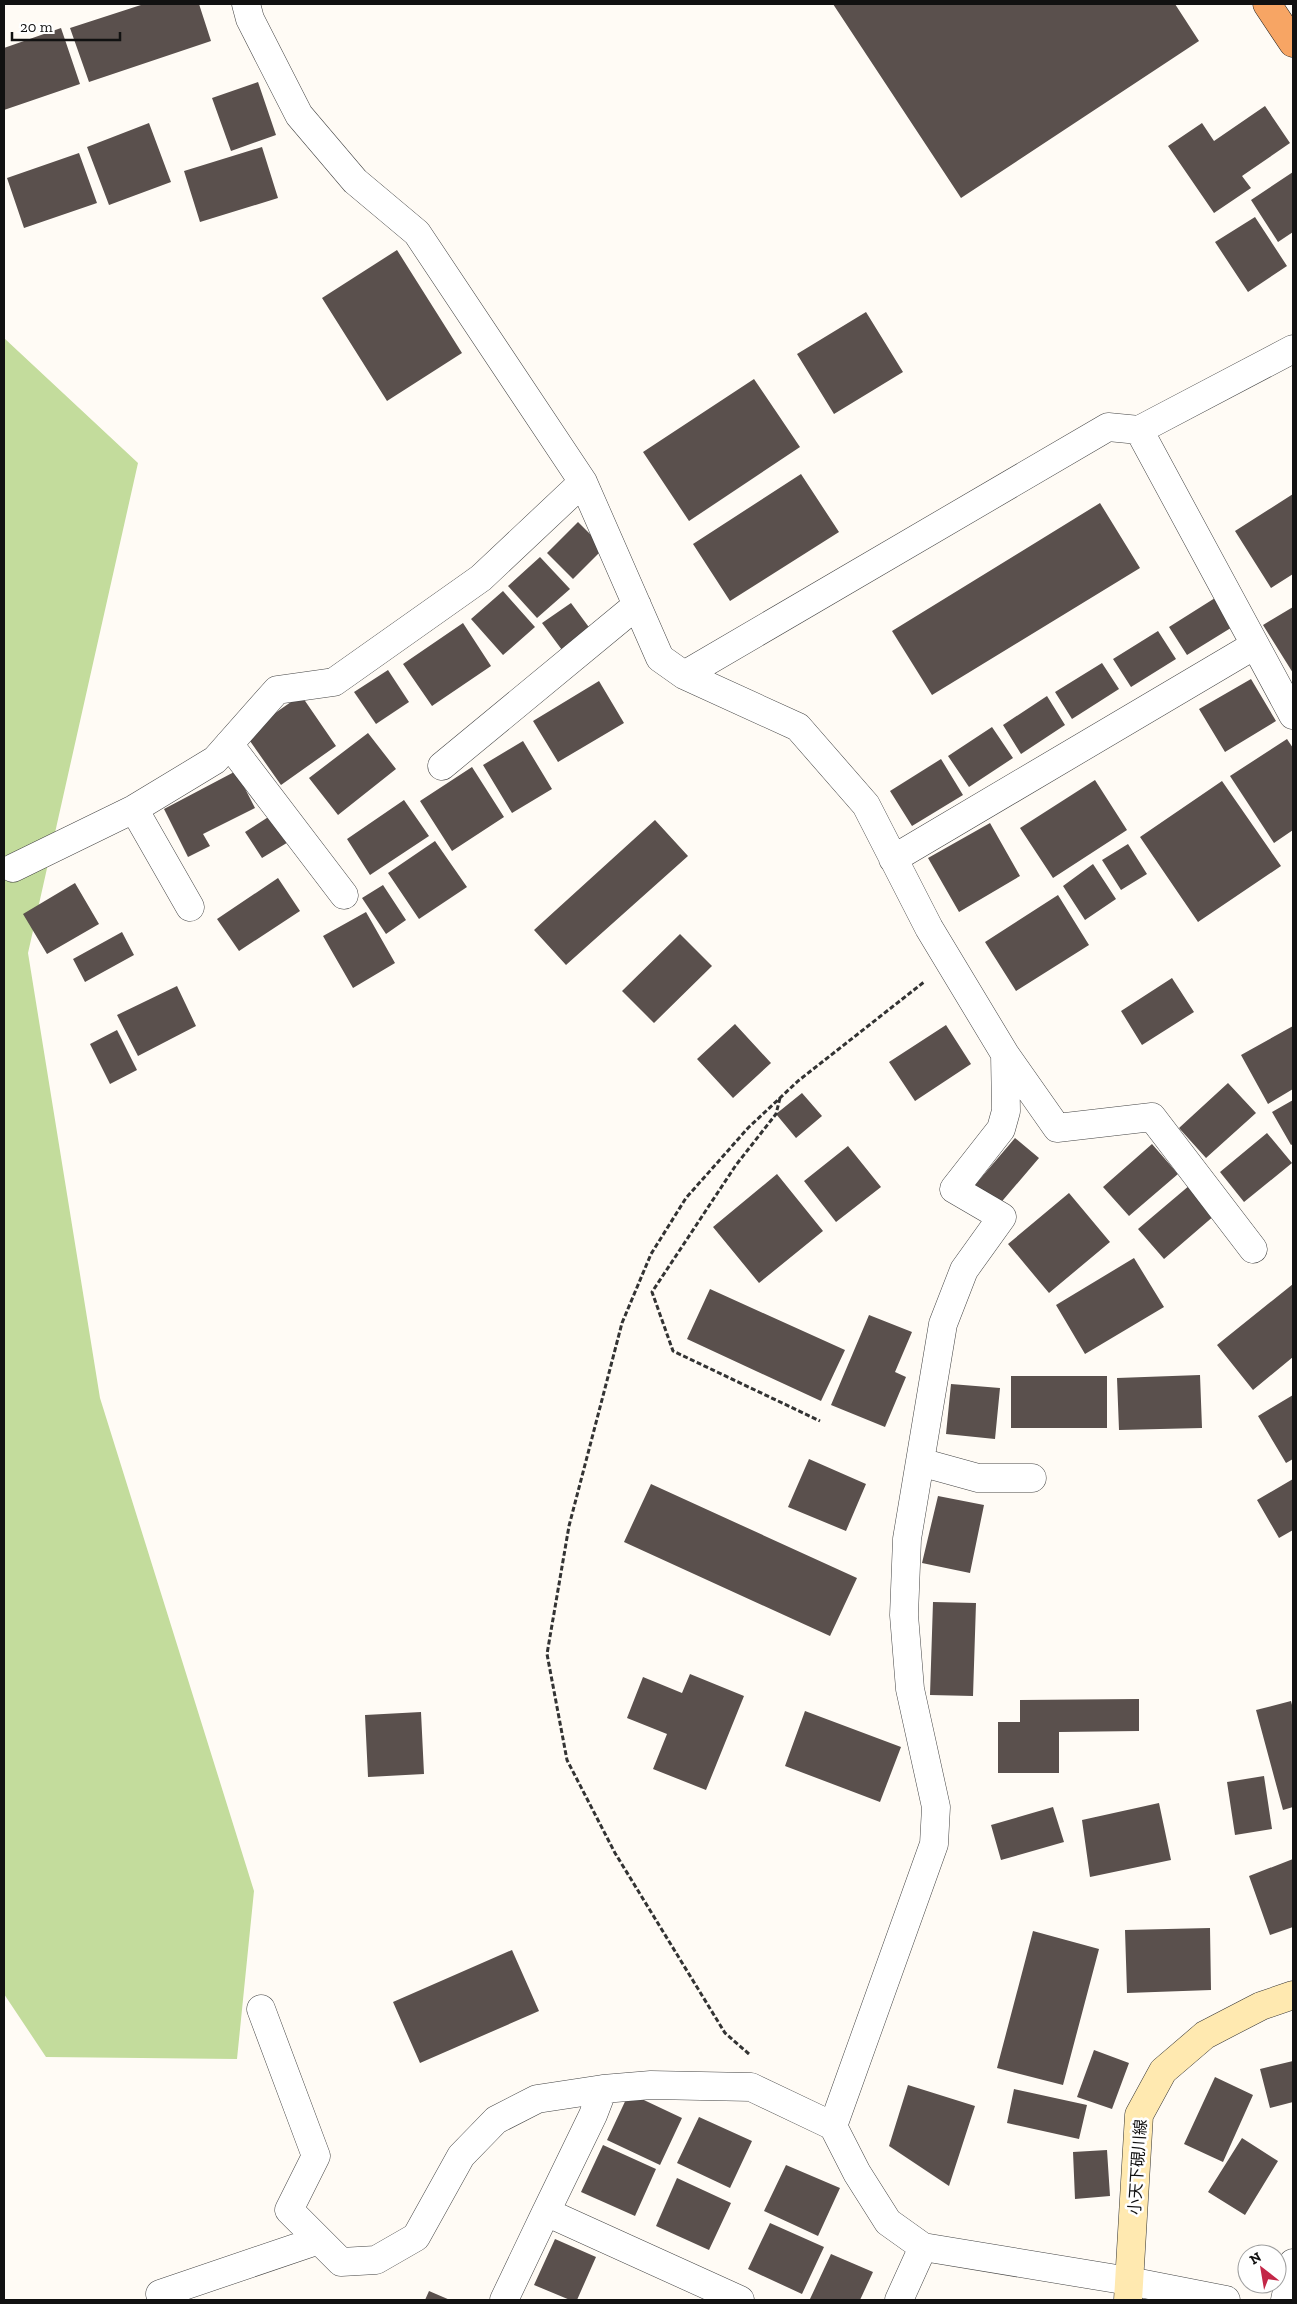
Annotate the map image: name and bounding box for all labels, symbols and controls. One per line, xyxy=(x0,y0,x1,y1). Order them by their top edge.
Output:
scale bar xyxy=(12,10,120,42)
text: 20 m xyxy=(20,18,53,36)
street label: 小天下硯川線 xyxy=(1125,2118,1150,2216)
north arrow xyxy=(1237,2244,1287,2294)
text: N xyxy=(1247,2248,1265,2268)

